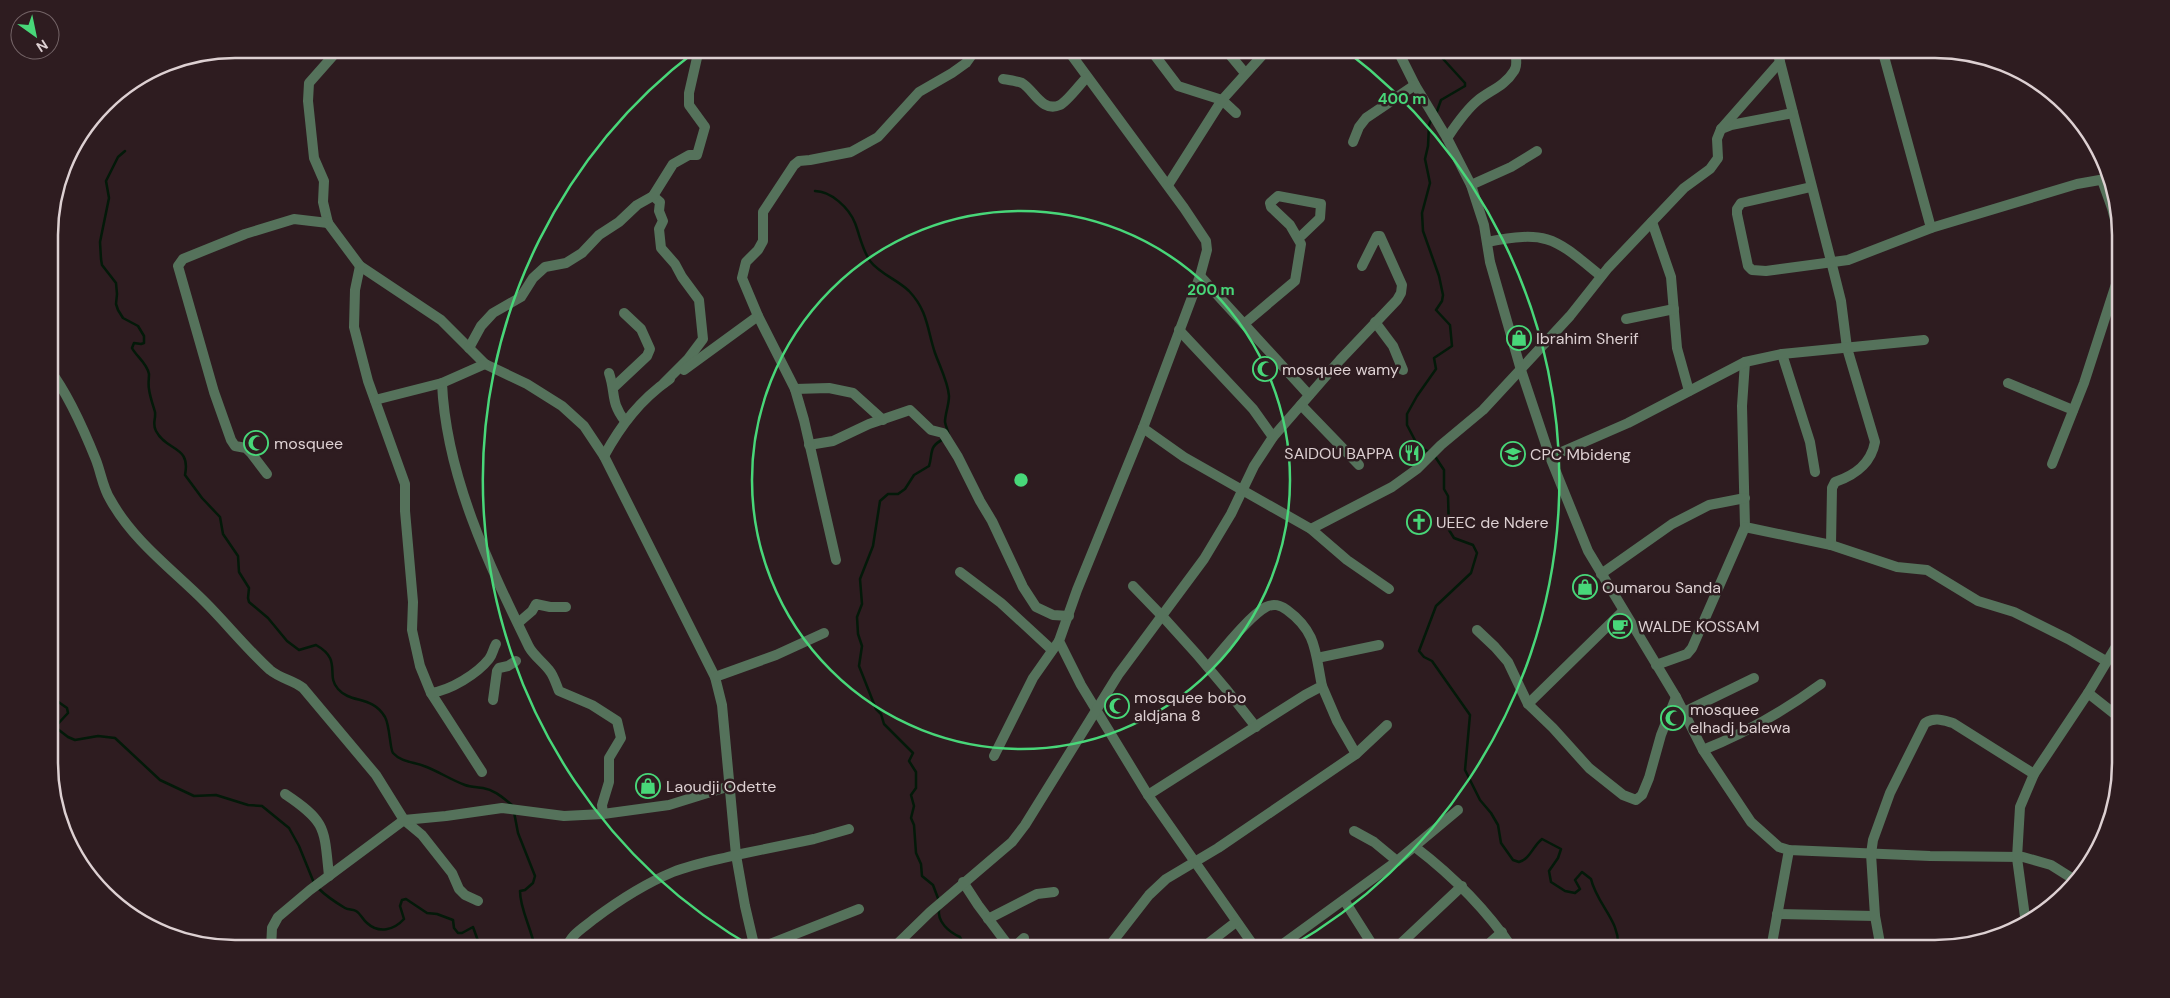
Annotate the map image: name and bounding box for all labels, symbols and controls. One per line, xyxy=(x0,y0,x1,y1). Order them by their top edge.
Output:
north arrow xyxy=(10,10,60,60)
text: N xyxy=(33,36,51,56)
text: 400 m xyxy=(1378,89,1426,109)
text: 200 m xyxy=(1187,280,1235,300)
shop icon: Ibrahim Sherif xyxy=(1506,325,1532,351)
place label: Ibrahim Sherif xyxy=(1536,328,1639,349)
mosque icon: mosquee wamy xyxy=(1252,356,1278,382)
place label: mosquee wamy xyxy=(1282,359,1399,380)
mosque icon: mosquee xyxy=(243,430,269,456)
place label: mosquee xyxy=(274,433,343,454)
restaurant icon: SAIDOU BAPPA xyxy=(1399,440,1425,466)
school or university icon: CPC Mbideng xyxy=(1500,441,1526,467)
place label: SAIDOU BAPPA xyxy=(1284,443,1394,464)
place label: CPC Mbideng xyxy=(1530,444,1631,465)
centre of rings xyxy=(1012,471,1030,489)
church icon: UEEC de Ndere xyxy=(1406,509,1432,535)
place label: UEEC de Ndere xyxy=(1436,512,1549,533)
shop icon: Oumarou Sanda xyxy=(1572,574,1598,600)
place label: Oumarou Sanda xyxy=(1602,577,1721,598)
cafe icon: WALDE KOSSAM xyxy=(1607,613,1633,639)
place label: WALDE KOSSAM xyxy=(1638,616,1759,637)
place label: mosquee bobo aldjana 8 xyxy=(1134,687,1246,726)
mosque icon: mosquee bobo aldjana 8 xyxy=(1104,693,1130,719)
place label: mosquee elhadj balewa xyxy=(1690,699,1790,738)
mosque icon: mosquee elhadj balewa xyxy=(1660,705,1686,731)
shop icon: Laoudji Odette xyxy=(635,773,661,799)
place label: Laoudji Odette xyxy=(666,776,776,797)

